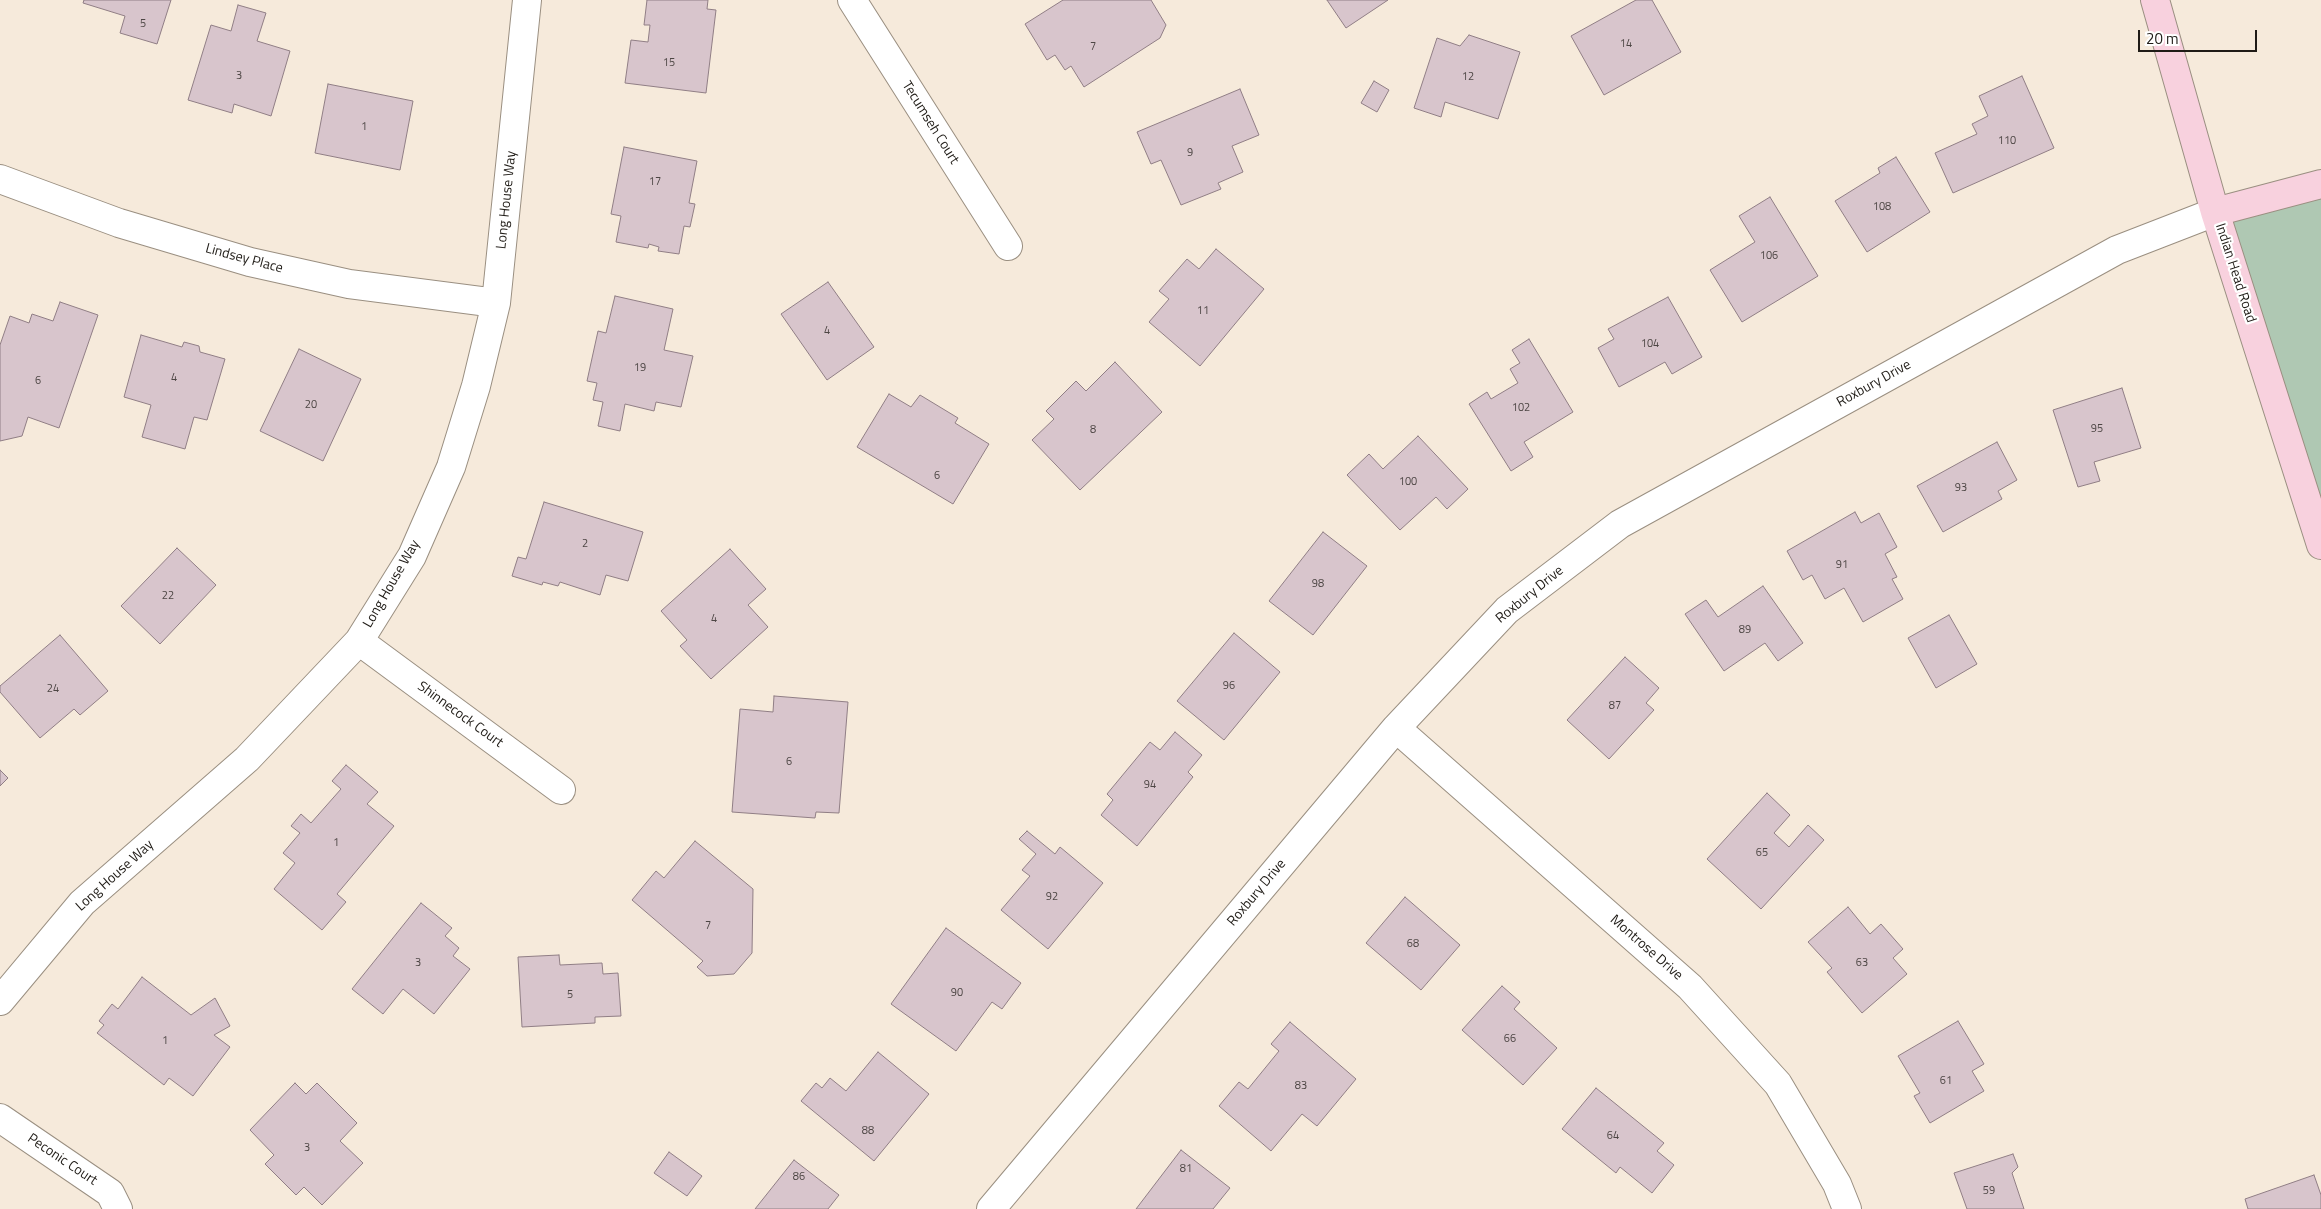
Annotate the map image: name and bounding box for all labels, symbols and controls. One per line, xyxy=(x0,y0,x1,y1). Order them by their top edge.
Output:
house number: 5 xyxy=(140,17,146,31)
scale bar xyxy=(2141,20,2260,52)
text: 20 m xyxy=(2146,27,2179,50)
house number: 14 xyxy=(1620,37,1632,51)
house number: 7 xyxy=(1090,40,1096,54)
house number: 15 xyxy=(663,56,675,70)
house number: 3 xyxy=(236,69,242,83)
house number: 12 xyxy=(1462,70,1474,84)
street label: Tecumseh Court xyxy=(898,78,962,168)
house number: 1 xyxy=(361,120,367,134)
house number: 110 xyxy=(1998,134,2016,148)
house number: 9 xyxy=(1187,146,1193,160)
street label: Long House Way xyxy=(493,150,521,250)
house number: 17 xyxy=(649,175,661,189)
house number: 108 xyxy=(1873,200,1891,214)
street label: Indian Head Road xyxy=(2211,221,2259,325)
street label: Lindsey Place xyxy=(203,241,285,277)
house number: 106 xyxy=(1760,249,1778,263)
house number: 11 xyxy=(1197,304,1209,318)
house number: 4 xyxy=(824,324,830,338)
house number: 104 xyxy=(1641,337,1659,351)
street label: Roxbury Drive xyxy=(1834,357,1914,411)
house number: 19 xyxy=(634,361,646,375)
house number: 4 xyxy=(171,371,177,385)
house number: 6 xyxy=(35,374,41,388)
house number: 20 xyxy=(305,398,317,412)
house number: 102 xyxy=(1512,401,1530,415)
house number: 95 xyxy=(2091,422,2103,436)
house number: 8 xyxy=(1090,423,1096,437)
house number: 6 xyxy=(934,469,940,483)
house number: 100 xyxy=(1399,475,1417,489)
house number: 93 xyxy=(1955,481,1967,495)
street label: Long House Way xyxy=(360,537,424,631)
house number: 2 xyxy=(582,537,588,551)
house number: 91 xyxy=(1836,558,1848,572)
street label: Roxbury Drive xyxy=(1493,563,1567,627)
house number: 98 xyxy=(1312,577,1324,591)
house number: 22 xyxy=(162,589,174,603)
house number: 4 xyxy=(711,612,717,626)
house number: 89 xyxy=(1739,623,1751,637)
street label: Shinnecock Court xyxy=(414,678,506,752)
house number: 96 xyxy=(1223,679,1235,693)
house number: 24 xyxy=(47,682,59,696)
house number: 87 xyxy=(1609,699,1621,713)
house number: 6 xyxy=(786,755,792,769)
house number: 94 xyxy=(1144,778,1156,792)
house number: 1 xyxy=(333,836,339,850)
street label: Long House Way xyxy=(73,837,157,915)
house number: 65 xyxy=(1756,846,1768,860)
street label: Roxbury Drive xyxy=(1224,856,1290,930)
house number: 92 xyxy=(1046,890,1058,904)
street label: Montrose Drive xyxy=(1606,912,1686,984)
house number: 7 xyxy=(705,919,711,933)
house number: 68 xyxy=(1407,937,1419,951)
house number: 3 xyxy=(415,956,421,970)
house number: 63 xyxy=(1856,956,1868,970)
house number: 90 xyxy=(951,986,963,1000)
house number: 5 xyxy=(567,988,573,1002)
house number: 66 xyxy=(1504,1032,1516,1046)
house number: 1 xyxy=(162,1034,168,1048)
house number: 61 xyxy=(1940,1074,1952,1088)
house number: 83 xyxy=(1295,1079,1307,1093)
house number: 88 xyxy=(862,1124,874,1138)
house number: 64 xyxy=(1607,1129,1619,1143)
street label: Peconic Court xyxy=(24,1131,100,1189)
house number: 3 xyxy=(304,1141,310,1155)
house number: 81 xyxy=(1180,1162,1192,1176)
house number: 86 xyxy=(793,1170,805,1184)
house number: 59 xyxy=(1983,1184,1995,1198)

